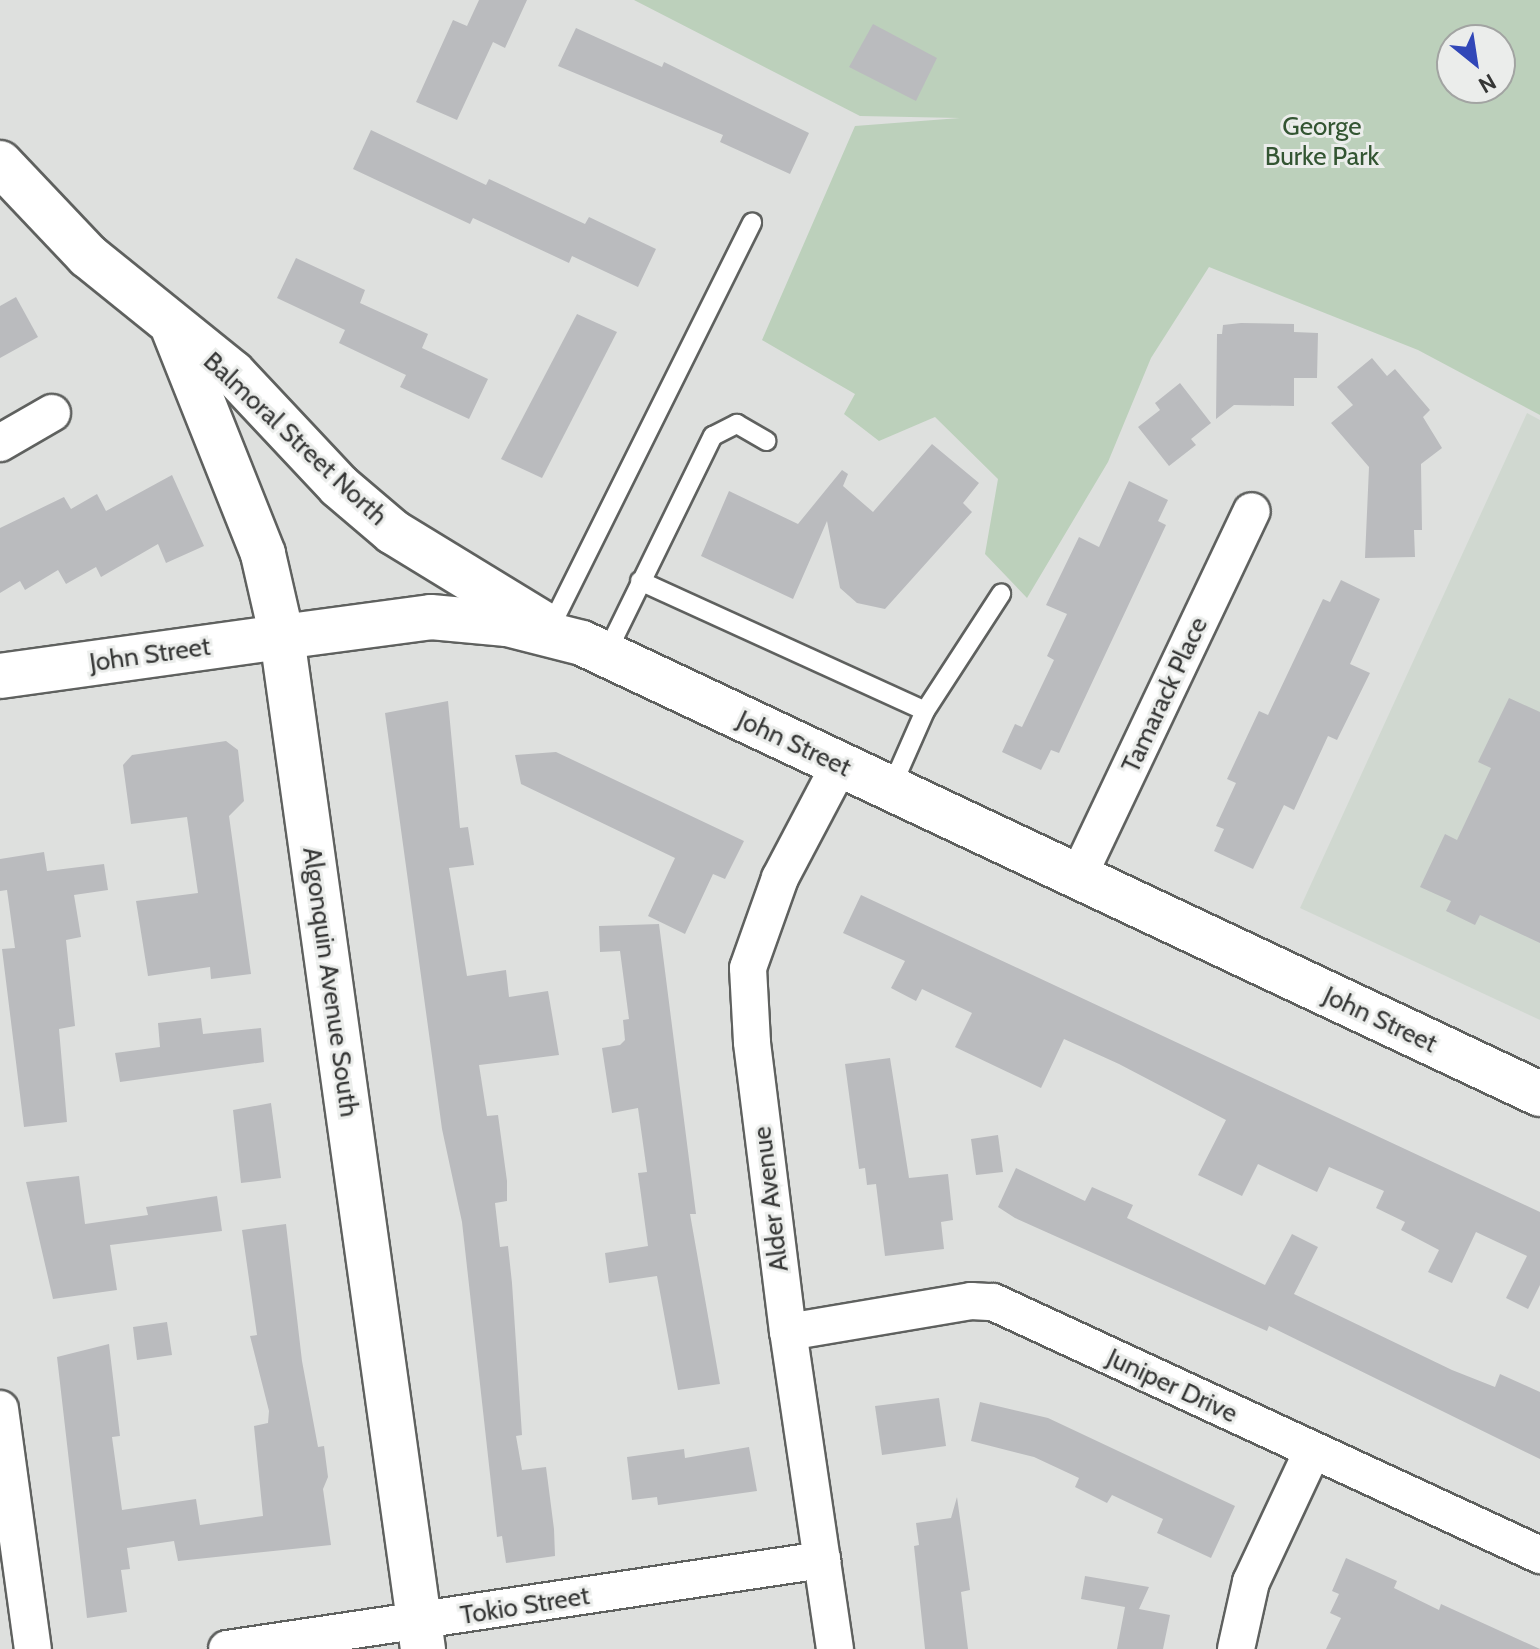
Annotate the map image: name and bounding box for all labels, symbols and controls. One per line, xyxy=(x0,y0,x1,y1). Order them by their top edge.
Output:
north arrow xyxy=(1436,24,1516,104)
text: N xyxy=(1474,68,1501,99)
park label: George Burke Park xyxy=(1265,111,1379,172)
street label: Balmoral Street North xyxy=(197,346,393,532)
street label: Tamarack Place xyxy=(1115,612,1215,778)
street label: John Street xyxy=(87,631,213,679)
street label: John Street xyxy=(732,704,856,784)
street label: Algonquin Avenue South xyxy=(296,845,364,1119)
street label: John Street xyxy=(1318,980,1442,1060)
street label: Alder Avenue xyxy=(747,1125,795,1273)
street label: Juniper Drive xyxy=(1102,1342,1242,1430)
street label: Tokio Street xyxy=(458,1580,592,1632)

